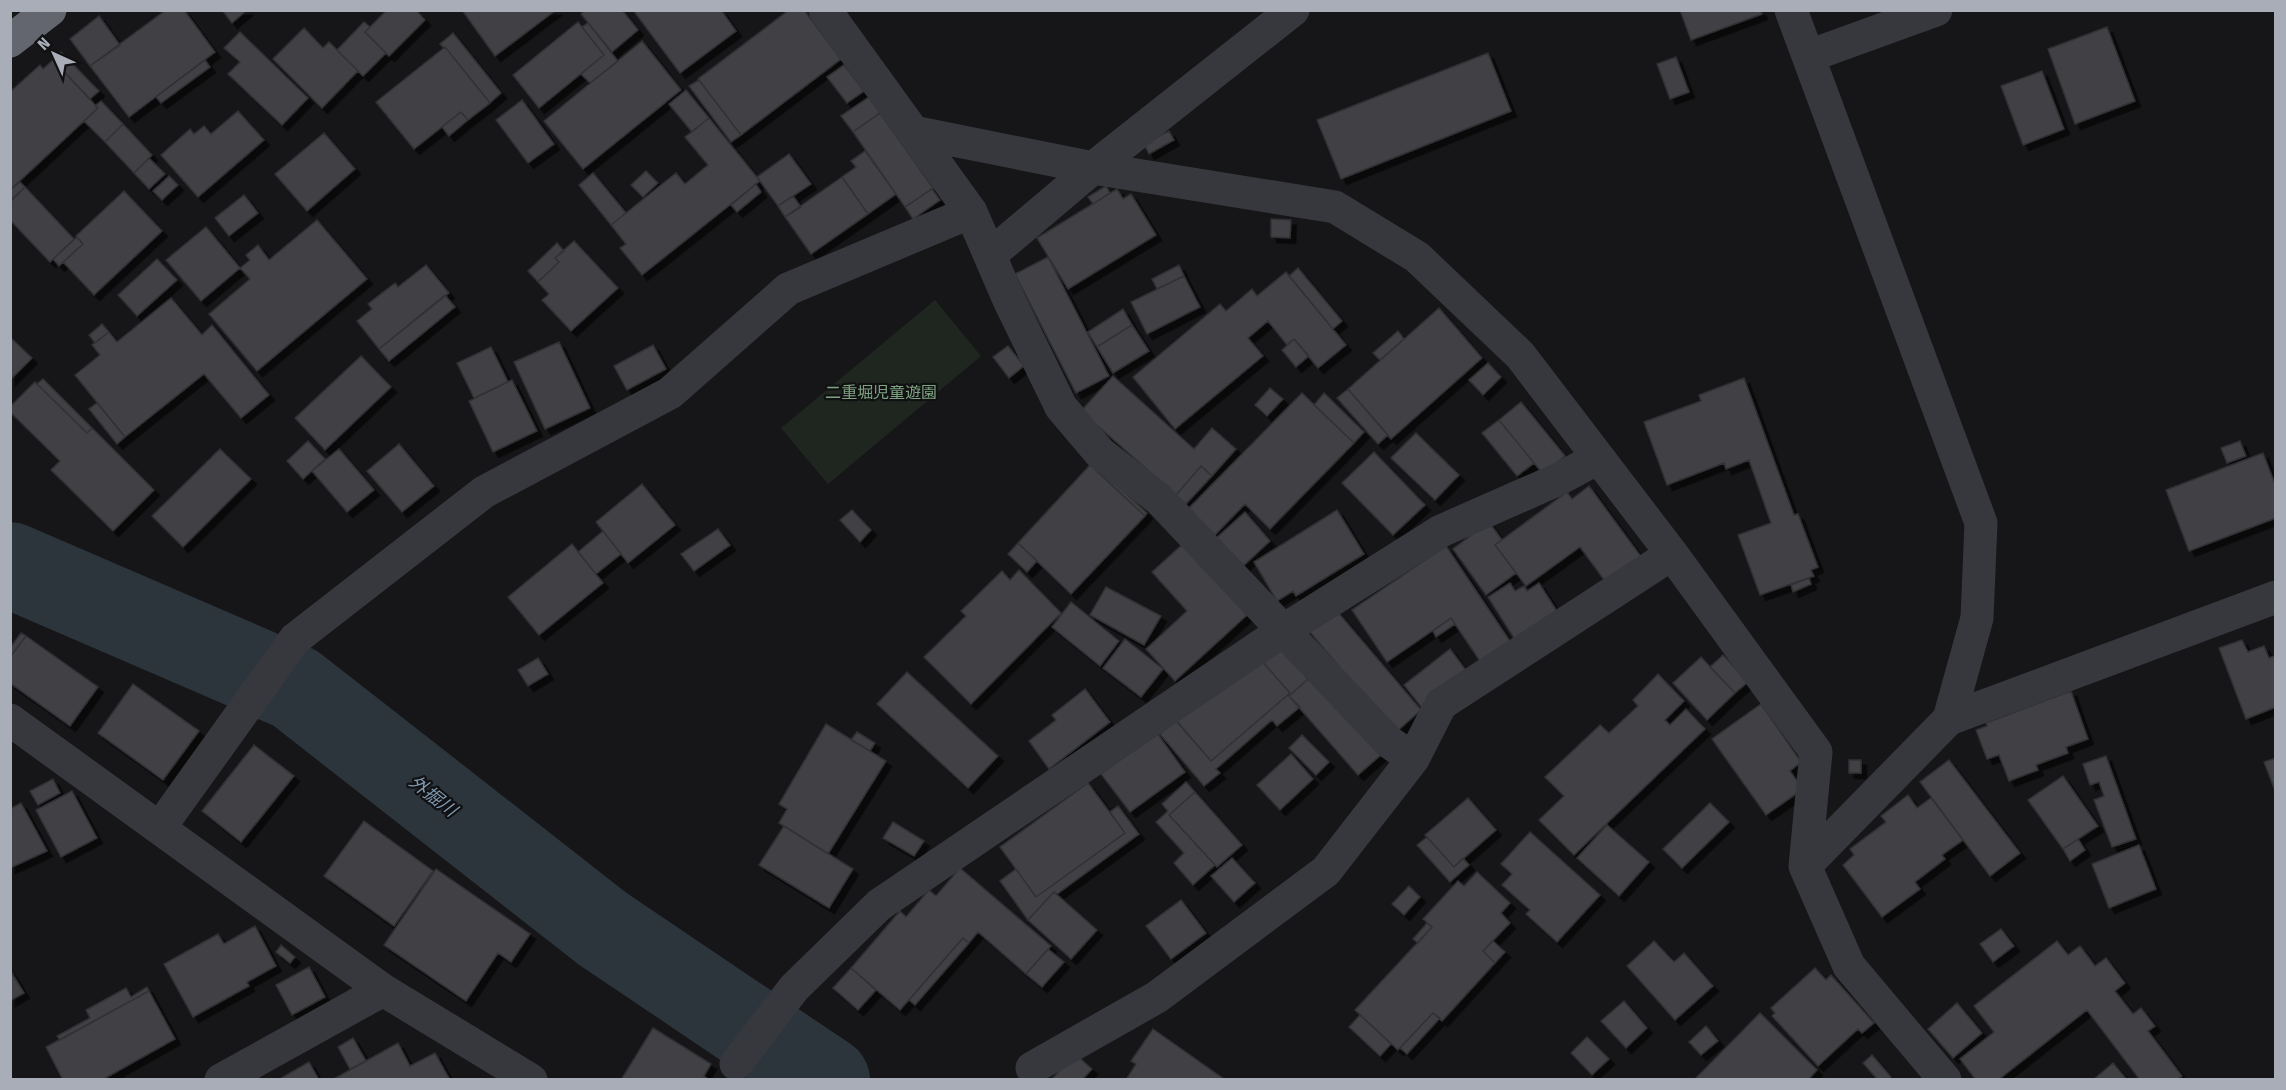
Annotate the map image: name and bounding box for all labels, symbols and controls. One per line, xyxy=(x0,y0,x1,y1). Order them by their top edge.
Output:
north arrow xyxy=(24,24,84,84)
text: N xyxy=(34,34,54,54)
park label: 二重堀児童遊園 xyxy=(825,383,937,402)
water label: 外掘川 xyxy=(405,771,463,823)

